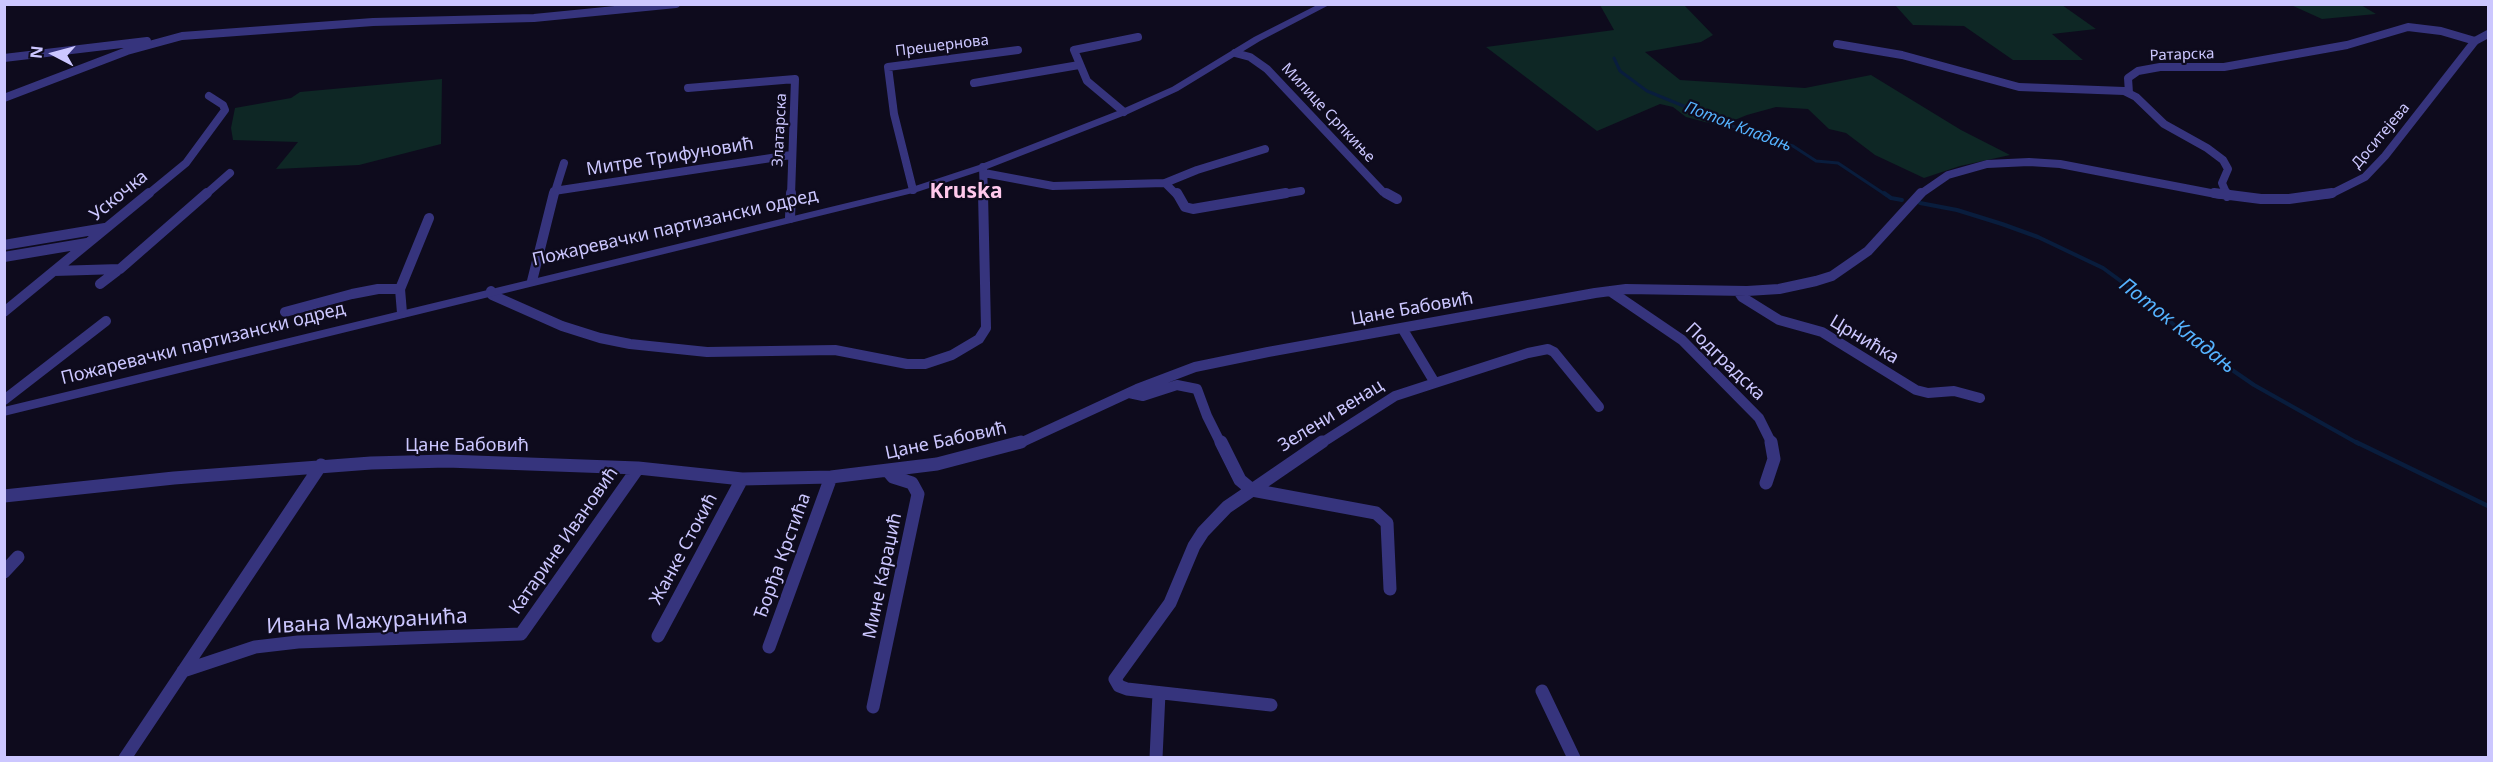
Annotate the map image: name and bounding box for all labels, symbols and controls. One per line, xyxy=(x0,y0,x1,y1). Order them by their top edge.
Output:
north arrow xyxy=(24,24,84,84)
street label: Прешернова xyxy=(894,31,990,61)
text: N xyxy=(24,45,48,60)
street label: Ратарска xyxy=(2149,45,2215,65)
street label: Милице Српкиње xyxy=(1277,60,1379,166)
street label: Златарска xyxy=(769,93,791,167)
water label: Поток Кладањ xyxy=(1682,98,1794,156)
street label: Доситејева xyxy=(2348,99,2414,173)
street label: Митре Трифуновић xyxy=(585,133,755,181)
street label: Ускочка xyxy=(86,166,152,226)
district label: Kruska xyxy=(929,179,1003,205)
street label: Пожаревачки партизански одред xyxy=(530,185,820,271)
water label: Поток Кладањ xyxy=(2114,273,2240,379)
street label: Цане Бабовић xyxy=(1349,288,1475,330)
street label: Пожаревачки партизански одред xyxy=(59,298,347,390)
street label: Црнићка xyxy=(1826,311,1902,369)
street label: Подградска xyxy=(1681,319,1769,405)
street label: Зелени венац xyxy=(1274,375,1388,457)
street label: Цане Бабовић xyxy=(883,418,1009,464)
street label: Цане Бабовић xyxy=(405,435,529,457)
street label: Катарине Ивановић xyxy=(505,463,623,619)
street label: Жанке Стокић xyxy=(646,490,722,608)
street label: Ђорђа Крстића xyxy=(750,490,816,622)
street label: Мине Караџић xyxy=(859,511,907,641)
street label: Ивана Мажуранића xyxy=(266,604,468,640)

